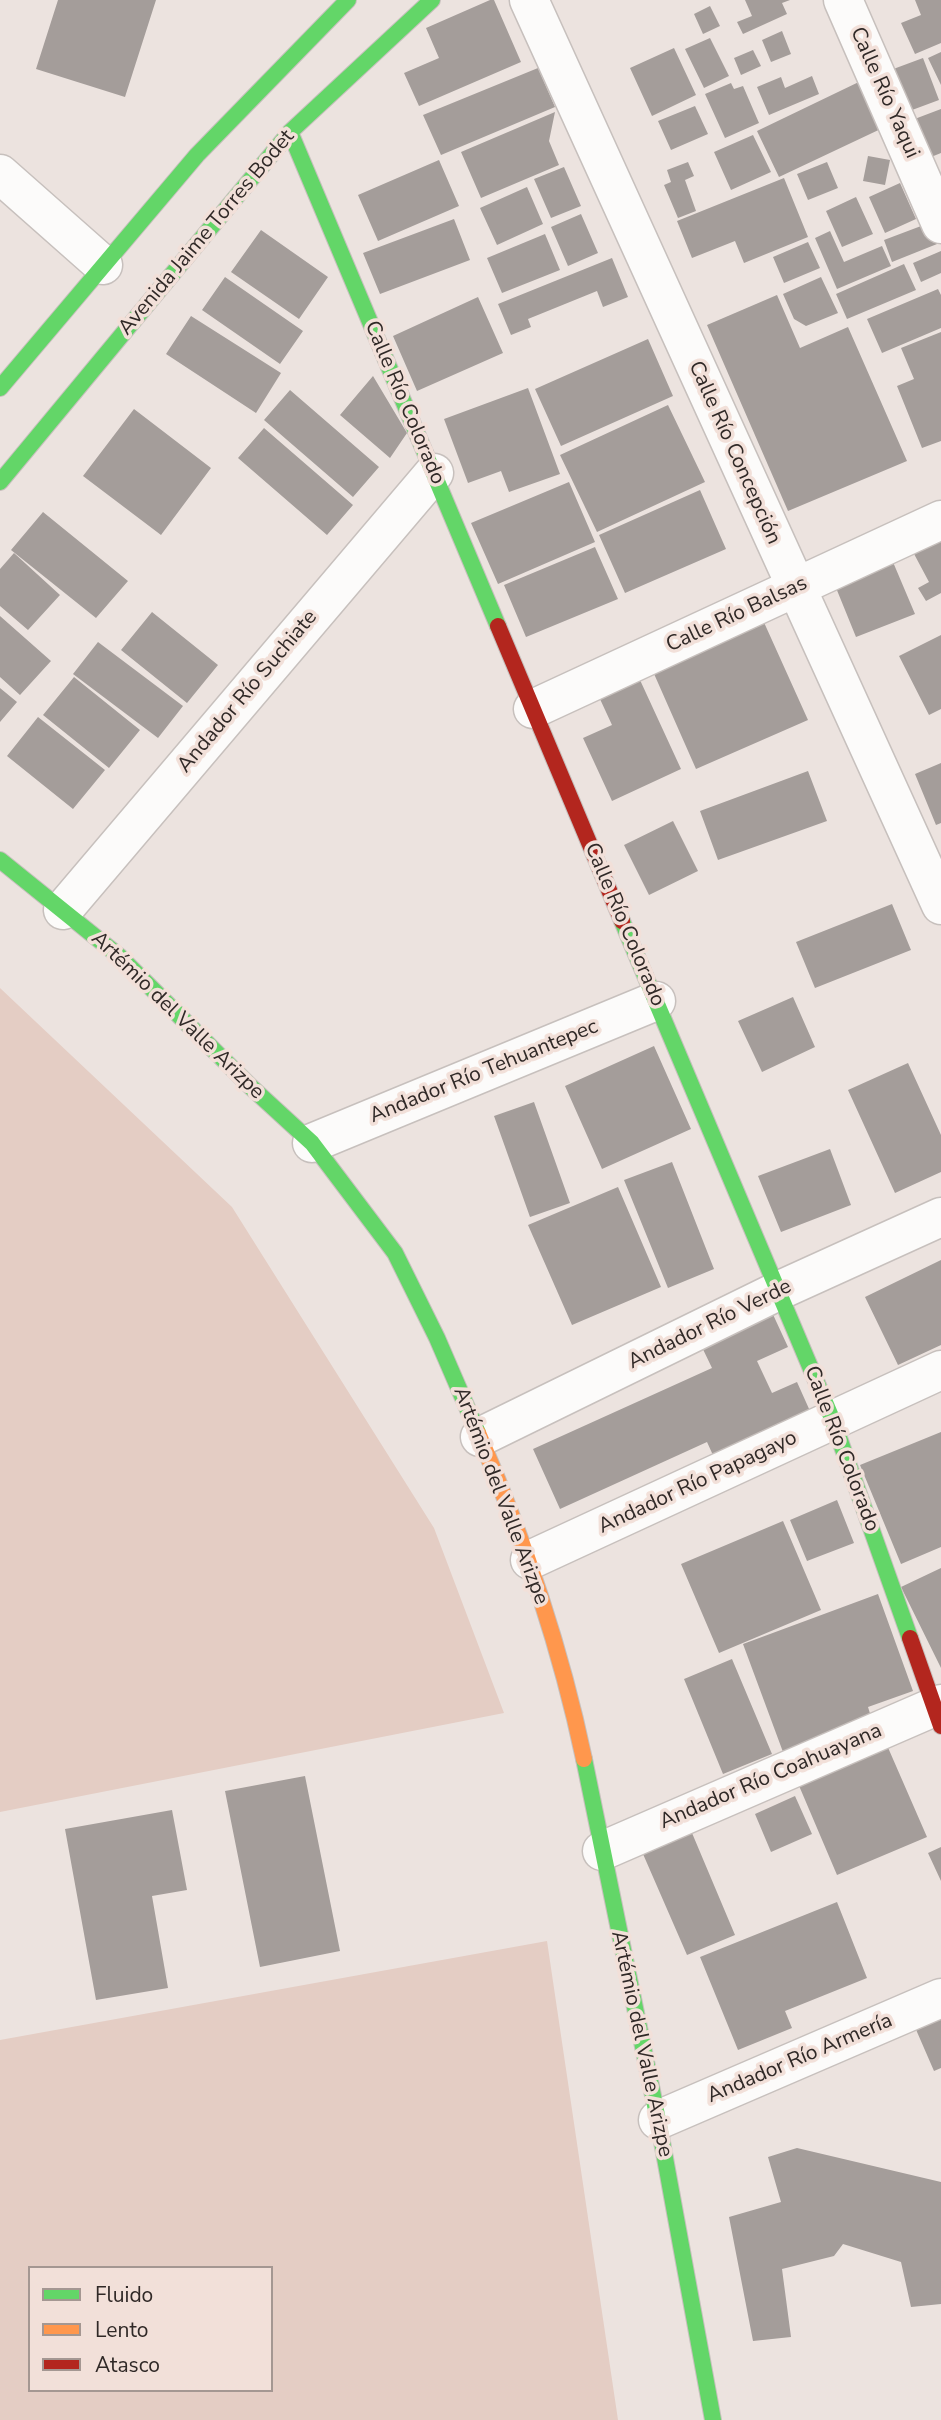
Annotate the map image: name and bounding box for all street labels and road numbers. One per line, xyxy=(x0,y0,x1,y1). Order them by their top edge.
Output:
street label: Calle Río Yaqui xyxy=(844,24,924,162)
street label: Avenida Jaime Torres Bodet xyxy=(114,125,300,341)
street label: Calle Río Colorado xyxy=(358,317,450,489)
street label: Calle Río Concepción xyxy=(682,357,786,549)
street label: Calle Río Balsas xyxy=(663,571,811,659)
street label: Andador Río Suchiate xyxy=(173,606,323,778)
street label: Calle Río Colorado xyxy=(578,839,670,1011)
street label: Artémio del Valle Arizpe xyxy=(85,927,269,1105)
street label: Andador Río Tehuantepec xyxy=(366,1015,602,1129)
street label: Andador Río Verde xyxy=(624,1275,796,1375)
street label: Calle Río Colorado xyxy=(798,1363,884,1535)
street label: Artémio del Valle Arizpe xyxy=(447,1384,553,1608)
street label: Andador Río Papagayo xyxy=(595,1426,801,1540)
street label: Andador Río Coahuayana xyxy=(656,1719,886,1835)
street label: Artémio del Valle Arizpe xyxy=(605,1928,677,2160)
street label: Andador Río Armería xyxy=(704,2009,896,2109)

